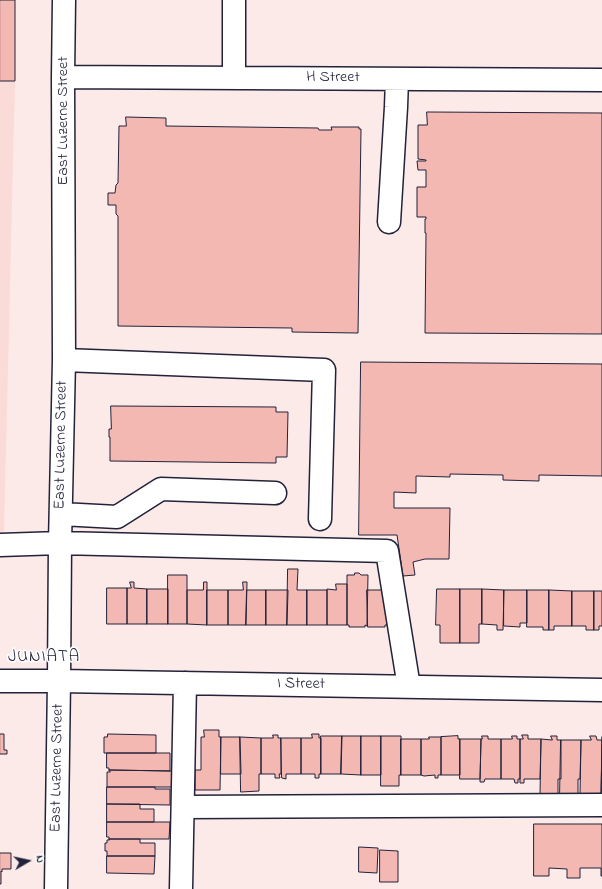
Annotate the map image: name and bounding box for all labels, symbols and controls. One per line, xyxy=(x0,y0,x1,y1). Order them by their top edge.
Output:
street label: East Luzerne Street xyxy=(54,56,74,186)
street label: H Street xyxy=(306,68,360,88)
street label: East Luzerne Street xyxy=(51,380,73,510)
district label: JUNIATA xyxy=(8,648,80,668)
street label: I Street xyxy=(277,675,325,695)
street label: East Luzerne Street xyxy=(47,703,69,833)
north arrow xyxy=(8,841,48,881)
text: N xyxy=(31,854,48,864)

